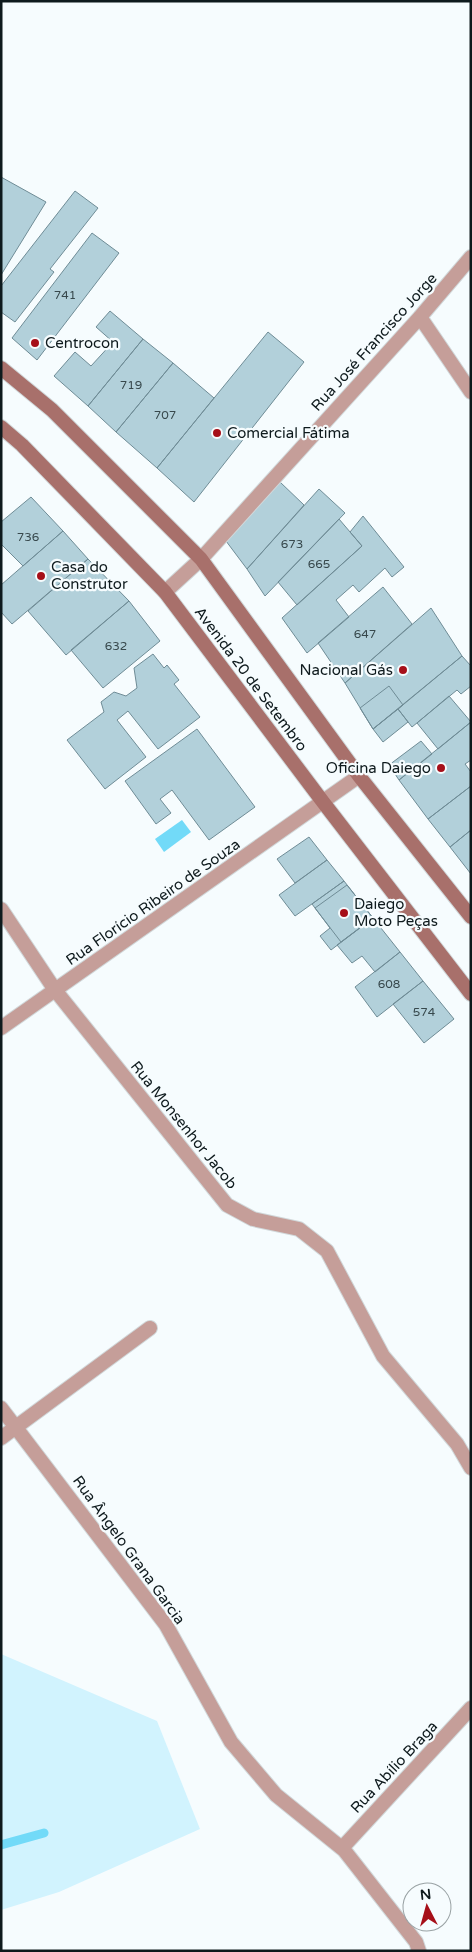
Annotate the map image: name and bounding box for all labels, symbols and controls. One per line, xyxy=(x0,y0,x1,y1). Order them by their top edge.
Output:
street label: Rua José Francisco Jorge xyxy=(307,269,441,415)
house number: 741 xyxy=(54,288,76,302)
place label: Centrocon xyxy=(45,334,119,352)
marker: Centrocon xyxy=(29,337,41,349)
house number: 719 xyxy=(120,378,142,392)
house number: 707 xyxy=(154,408,176,422)
place label: Comercial Fátima xyxy=(227,424,350,442)
marker: Comercial Fátima xyxy=(211,427,223,439)
house number: 736 xyxy=(17,530,39,544)
house number: 673 xyxy=(281,537,303,551)
house number: 665 xyxy=(308,557,330,571)
place label: Casa do Construtor xyxy=(51,558,128,593)
marker: Casa do Construtor xyxy=(35,570,47,582)
street label: Avenida 20 de Setembro xyxy=(191,603,311,755)
house number: 647 xyxy=(354,627,376,641)
house number: 632 xyxy=(105,639,127,653)
place label: Nacional Gás xyxy=(299,661,393,679)
marker: Nacional Gás xyxy=(397,664,409,676)
place label: Oficina Daiego xyxy=(326,759,431,777)
marker: Oficina Daiego xyxy=(435,762,447,774)
street label: Rua Florício Ribeiro de Souza xyxy=(63,835,243,969)
place label: Daiego Moto Peças xyxy=(354,895,438,930)
marker: Daiego Moto Peças xyxy=(338,907,350,919)
house number: 608 xyxy=(378,977,400,991)
house number: 574 xyxy=(413,1005,436,1019)
street label: Rua Monsenhor Jacob xyxy=(127,1057,241,1193)
street label: Rua Ângelo Grana Garcia xyxy=(69,1472,189,1628)
street label: Rua Abílio Braga xyxy=(347,1717,441,1817)
north arrow xyxy=(402,1882,452,1932)
text: N xyxy=(419,1886,432,1904)

